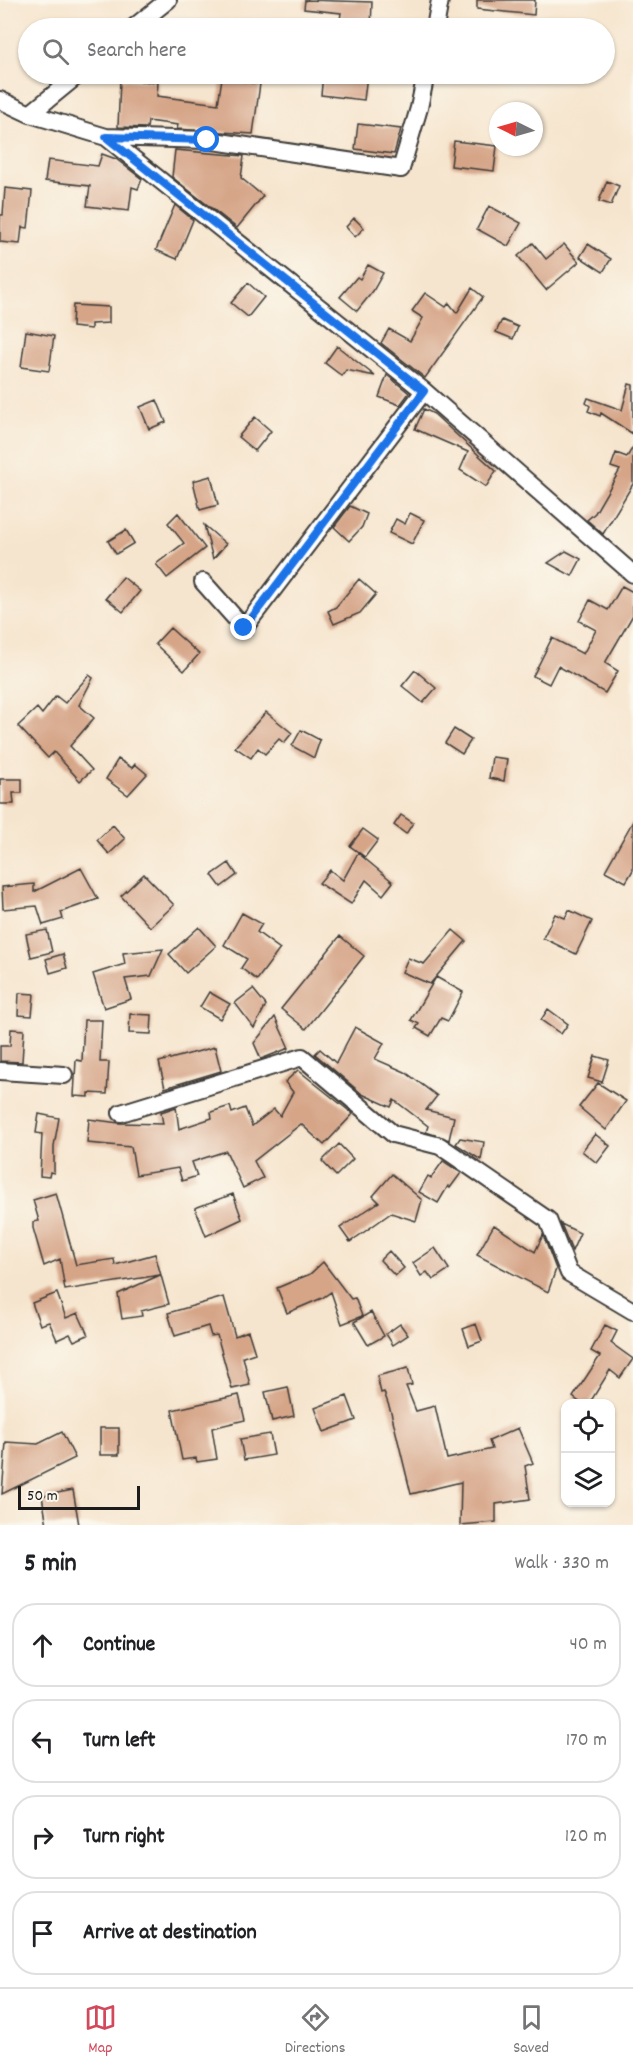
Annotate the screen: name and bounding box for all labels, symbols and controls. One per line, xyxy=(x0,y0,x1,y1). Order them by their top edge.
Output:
search box xyxy=(18,18,615,84)
icon: search xyxy=(39,35,72,68)
text: Search here xyxy=(87,36,186,67)
north arrow xyxy=(489,102,543,156)
route start xyxy=(193,126,219,152)
route end xyxy=(230,614,256,640)
map controls xyxy=(561,1399,615,1507)
button: locate xyxy=(561,1399,615,1453)
button: layers xyxy=(561,1453,615,1507)
scale bar xyxy=(18,1483,140,1510)
text: 50 m xyxy=(27,1485,58,1508)
text: 5 min xyxy=(24,1546,77,1583)
text: Walk · 330 m xyxy=(514,1550,609,1578)
icon: ahead xyxy=(26,1629,59,1662)
text: Continue xyxy=(83,1630,155,1661)
text: 40 m xyxy=(569,1631,607,1659)
icon: left xyxy=(26,1725,59,1758)
text: Turn left xyxy=(83,1726,155,1757)
text: 170 m xyxy=(566,1727,607,1755)
icon: right xyxy=(26,1821,59,1854)
text: Turn right xyxy=(83,1822,165,1853)
text: 120 m xyxy=(565,1823,607,1851)
icon: arrive xyxy=(26,1917,59,1950)
text: Arrive at destination xyxy=(83,1918,257,1949)
tab: Map xyxy=(84,2001,117,2060)
tab: Directions xyxy=(285,2001,345,2060)
tab: Saved xyxy=(513,2001,549,2060)

